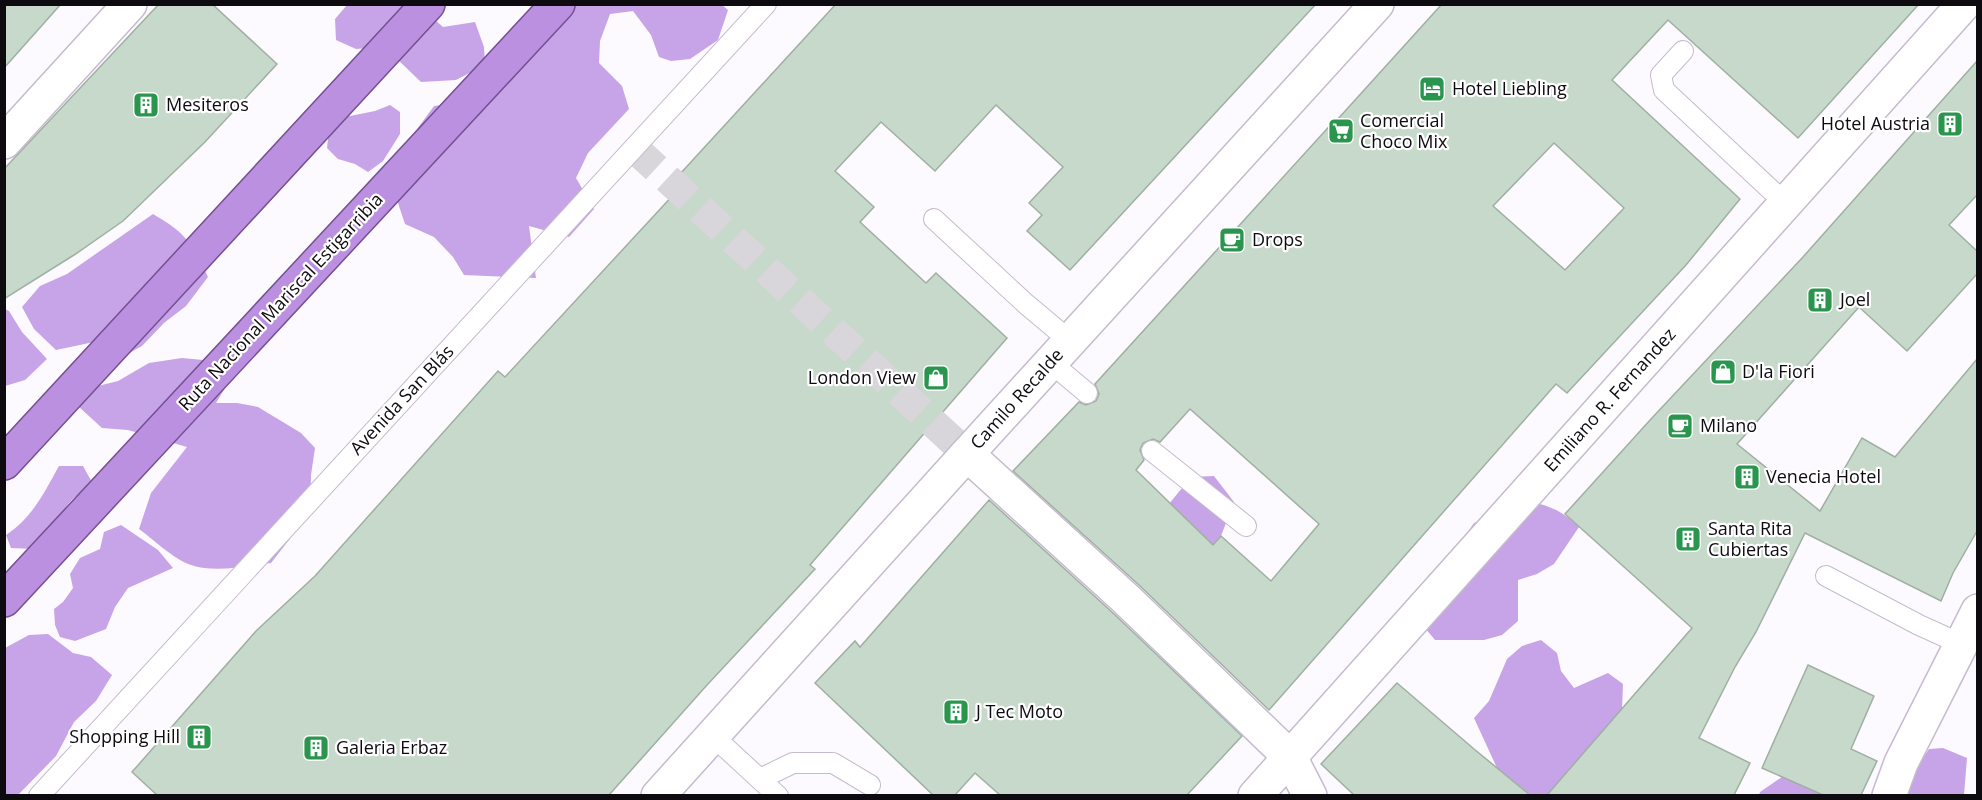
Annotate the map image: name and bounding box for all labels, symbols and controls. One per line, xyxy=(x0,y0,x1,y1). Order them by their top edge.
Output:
hotel icon: Hotel Liebling xyxy=(1417,74,1447,104)
place label: Hotel Liebling xyxy=(1452,76,1567,100)
building icon: Mesiteros xyxy=(131,90,161,120)
place label: Mesiteros xyxy=(166,92,249,116)
place label: Comercial Choco Mix xyxy=(1360,108,1448,153)
building icon: Hotel Austria xyxy=(1935,109,1965,139)
place label: Hotel Austria xyxy=(1821,111,1930,135)
supermarket icon: Comercial Choco Mix xyxy=(1326,116,1356,146)
street label: Ruta Nacional Mariscal Estigarribia xyxy=(173,187,388,415)
cafe icon: Drops xyxy=(1217,225,1247,255)
place label: Drops xyxy=(1252,227,1303,251)
building icon: Joel xyxy=(1805,285,1835,315)
place label: Joel xyxy=(1838,287,1870,311)
street label: Emiliano R. Fernandez xyxy=(1538,322,1680,476)
street label: Avenida San Blás xyxy=(344,339,458,459)
street label: Camilo Recalde xyxy=(964,343,1068,454)
shop icon: D'la Fiori xyxy=(1708,357,1738,387)
place label: D'la Fiori xyxy=(1742,359,1815,383)
shop icon: London View xyxy=(921,363,951,393)
place label: London View xyxy=(808,365,916,389)
cafe icon: Milano xyxy=(1665,411,1695,441)
place label: Milano xyxy=(1700,413,1757,437)
building icon: Venecia Hotel xyxy=(1732,462,1762,492)
place label: Venecia Hotel xyxy=(1766,464,1881,488)
place label: Santa Rita Cubiertas xyxy=(1708,516,1792,561)
building icon: Santa Rita Cubiertas xyxy=(1673,524,1703,554)
building icon: J Tec Moto xyxy=(941,697,971,727)
place label: J Tec Moto xyxy=(974,699,1063,723)
building icon: Shopping Hill xyxy=(184,722,214,752)
place label: Shopping Hill xyxy=(69,724,180,748)
building icon: Galeria Erbaz xyxy=(301,733,331,763)
place label: Galeria Erbaz xyxy=(336,735,447,759)

